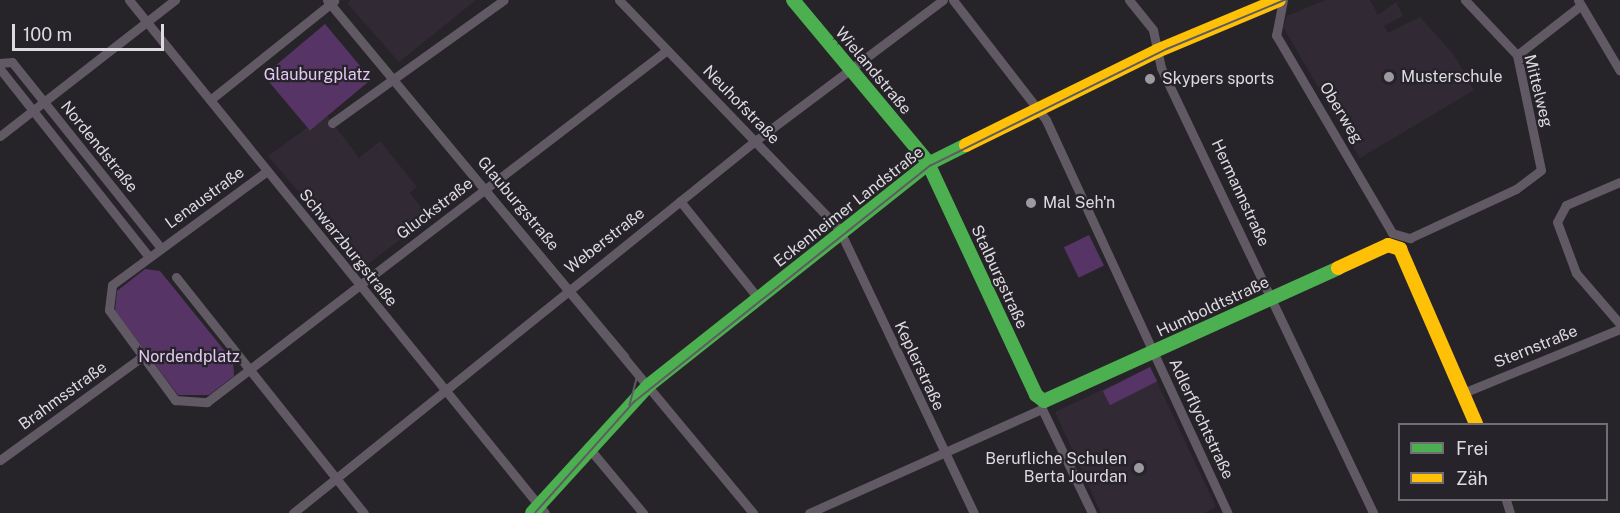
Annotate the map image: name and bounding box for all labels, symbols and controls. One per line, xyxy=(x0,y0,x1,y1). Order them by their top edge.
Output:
scale bar xyxy=(15,12,166,50)
street label: Wielandstraße xyxy=(831,23,915,119)
text: 100 m xyxy=(23,24,72,45)
street label: Mittelweg xyxy=(1520,53,1556,129)
street label: Neuhofstraße xyxy=(699,62,783,148)
park label: Glauburgplatz xyxy=(264,65,370,85)
place label: Musterschule xyxy=(1401,67,1502,87)
place label: Skypers sports xyxy=(1162,69,1274,89)
marker: Musterschule xyxy=(1382,70,1396,84)
marker: Skypers sports xyxy=(1143,72,1157,86)
street label: Oberweg xyxy=(1315,79,1367,147)
street label: Nordendstraße xyxy=(56,97,142,197)
street label: Hermannstraße xyxy=(1207,136,1273,250)
street label: Eckenheimer Landstraße xyxy=(770,143,928,271)
street label: Glauburgstraße xyxy=(473,153,563,255)
street label: Lenaustraße xyxy=(162,163,248,233)
street label: Gluckstraße xyxy=(393,174,477,244)
street label: Schwarzburgstraße xyxy=(295,185,401,311)
place label: Mal Seh'n xyxy=(1043,193,1115,213)
marker: Mal Seh'n xyxy=(1024,196,1038,210)
street label: Weberstraße xyxy=(561,204,649,278)
street label: Stalburgstraße xyxy=(967,222,1031,332)
street label: Humboldtstraße xyxy=(1154,273,1272,341)
street label: Keplerstraße xyxy=(890,318,948,414)
street label: Sternstraße xyxy=(1491,322,1581,372)
park label: Nordendplatz xyxy=(138,347,240,367)
street label: Adlerflychtstraße xyxy=(1165,356,1237,482)
street label: Brahmsstraße xyxy=(15,358,111,434)
legend xyxy=(1398,423,1608,501)
text: Frei xyxy=(1456,438,1488,459)
place label: Berufliche Schulen Berta Jourdan xyxy=(985,449,1127,487)
marker: Berufliche Schulen Berta Jourdan xyxy=(1132,461,1146,475)
text: Zäh xyxy=(1456,468,1488,489)

